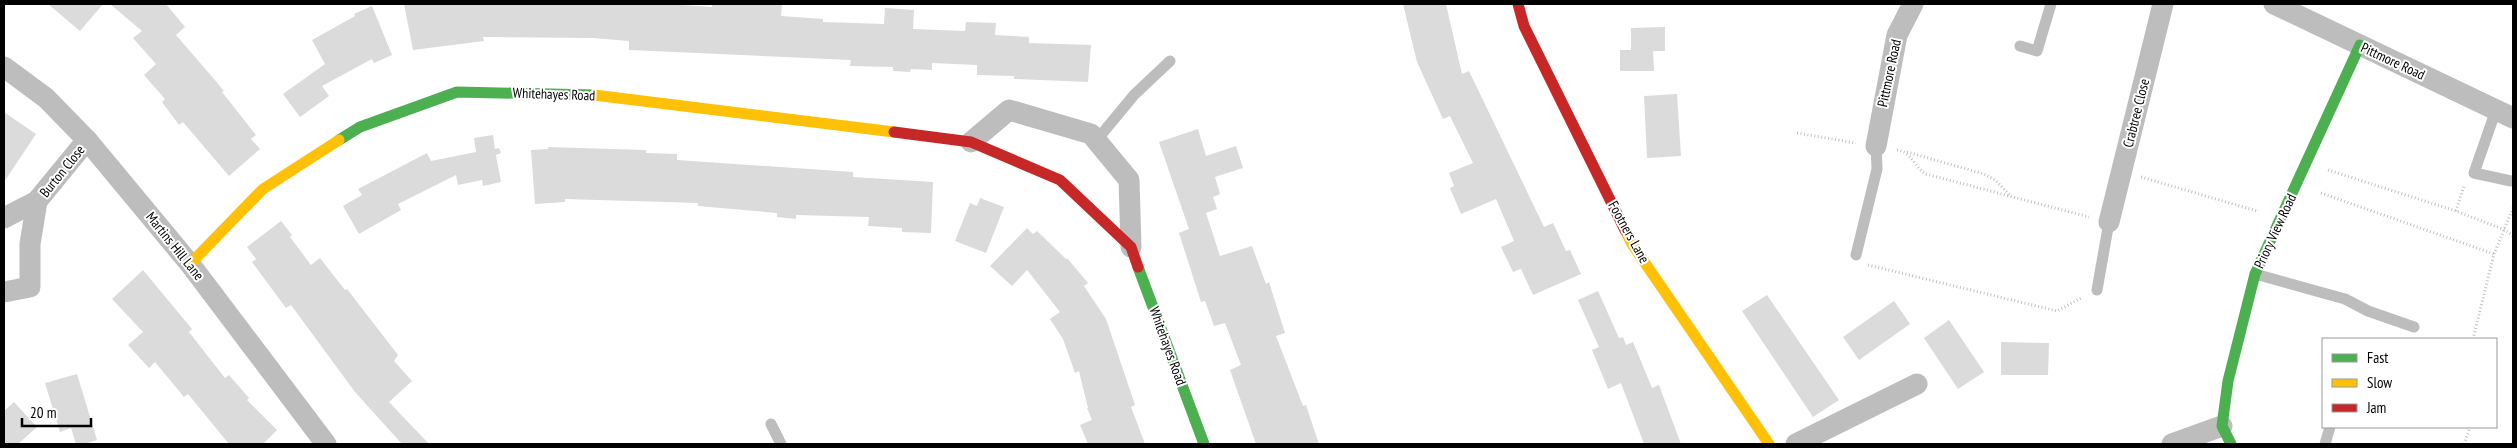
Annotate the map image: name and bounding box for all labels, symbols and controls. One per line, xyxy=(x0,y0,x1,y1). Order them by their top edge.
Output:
street label: Pittmore Road xyxy=(1873,38,1905,108)
street label: Pittmore Road xyxy=(2358,38,2428,84)
street label: Crabtree Close xyxy=(2119,77,2153,149)
street label: Whitehayes Road xyxy=(512,84,596,104)
street label: Burton Close xyxy=(36,141,89,201)
street label: Priory View Road xyxy=(2250,191,2300,271)
street label: Footners Lane xyxy=(1605,198,1654,266)
street label: Martins Hill Lane xyxy=(142,208,208,284)
street label: Whitehayes Road xyxy=(1145,304,1191,388)
legend xyxy=(2322,338,2497,428)
text: Fast xyxy=(2367,348,2388,367)
text: Slow xyxy=(2367,373,2392,392)
scale bar xyxy=(22,396,91,428)
text: Jam xyxy=(2366,398,2386,417)
text: 20 m xyxy=(30,403,56,422)

